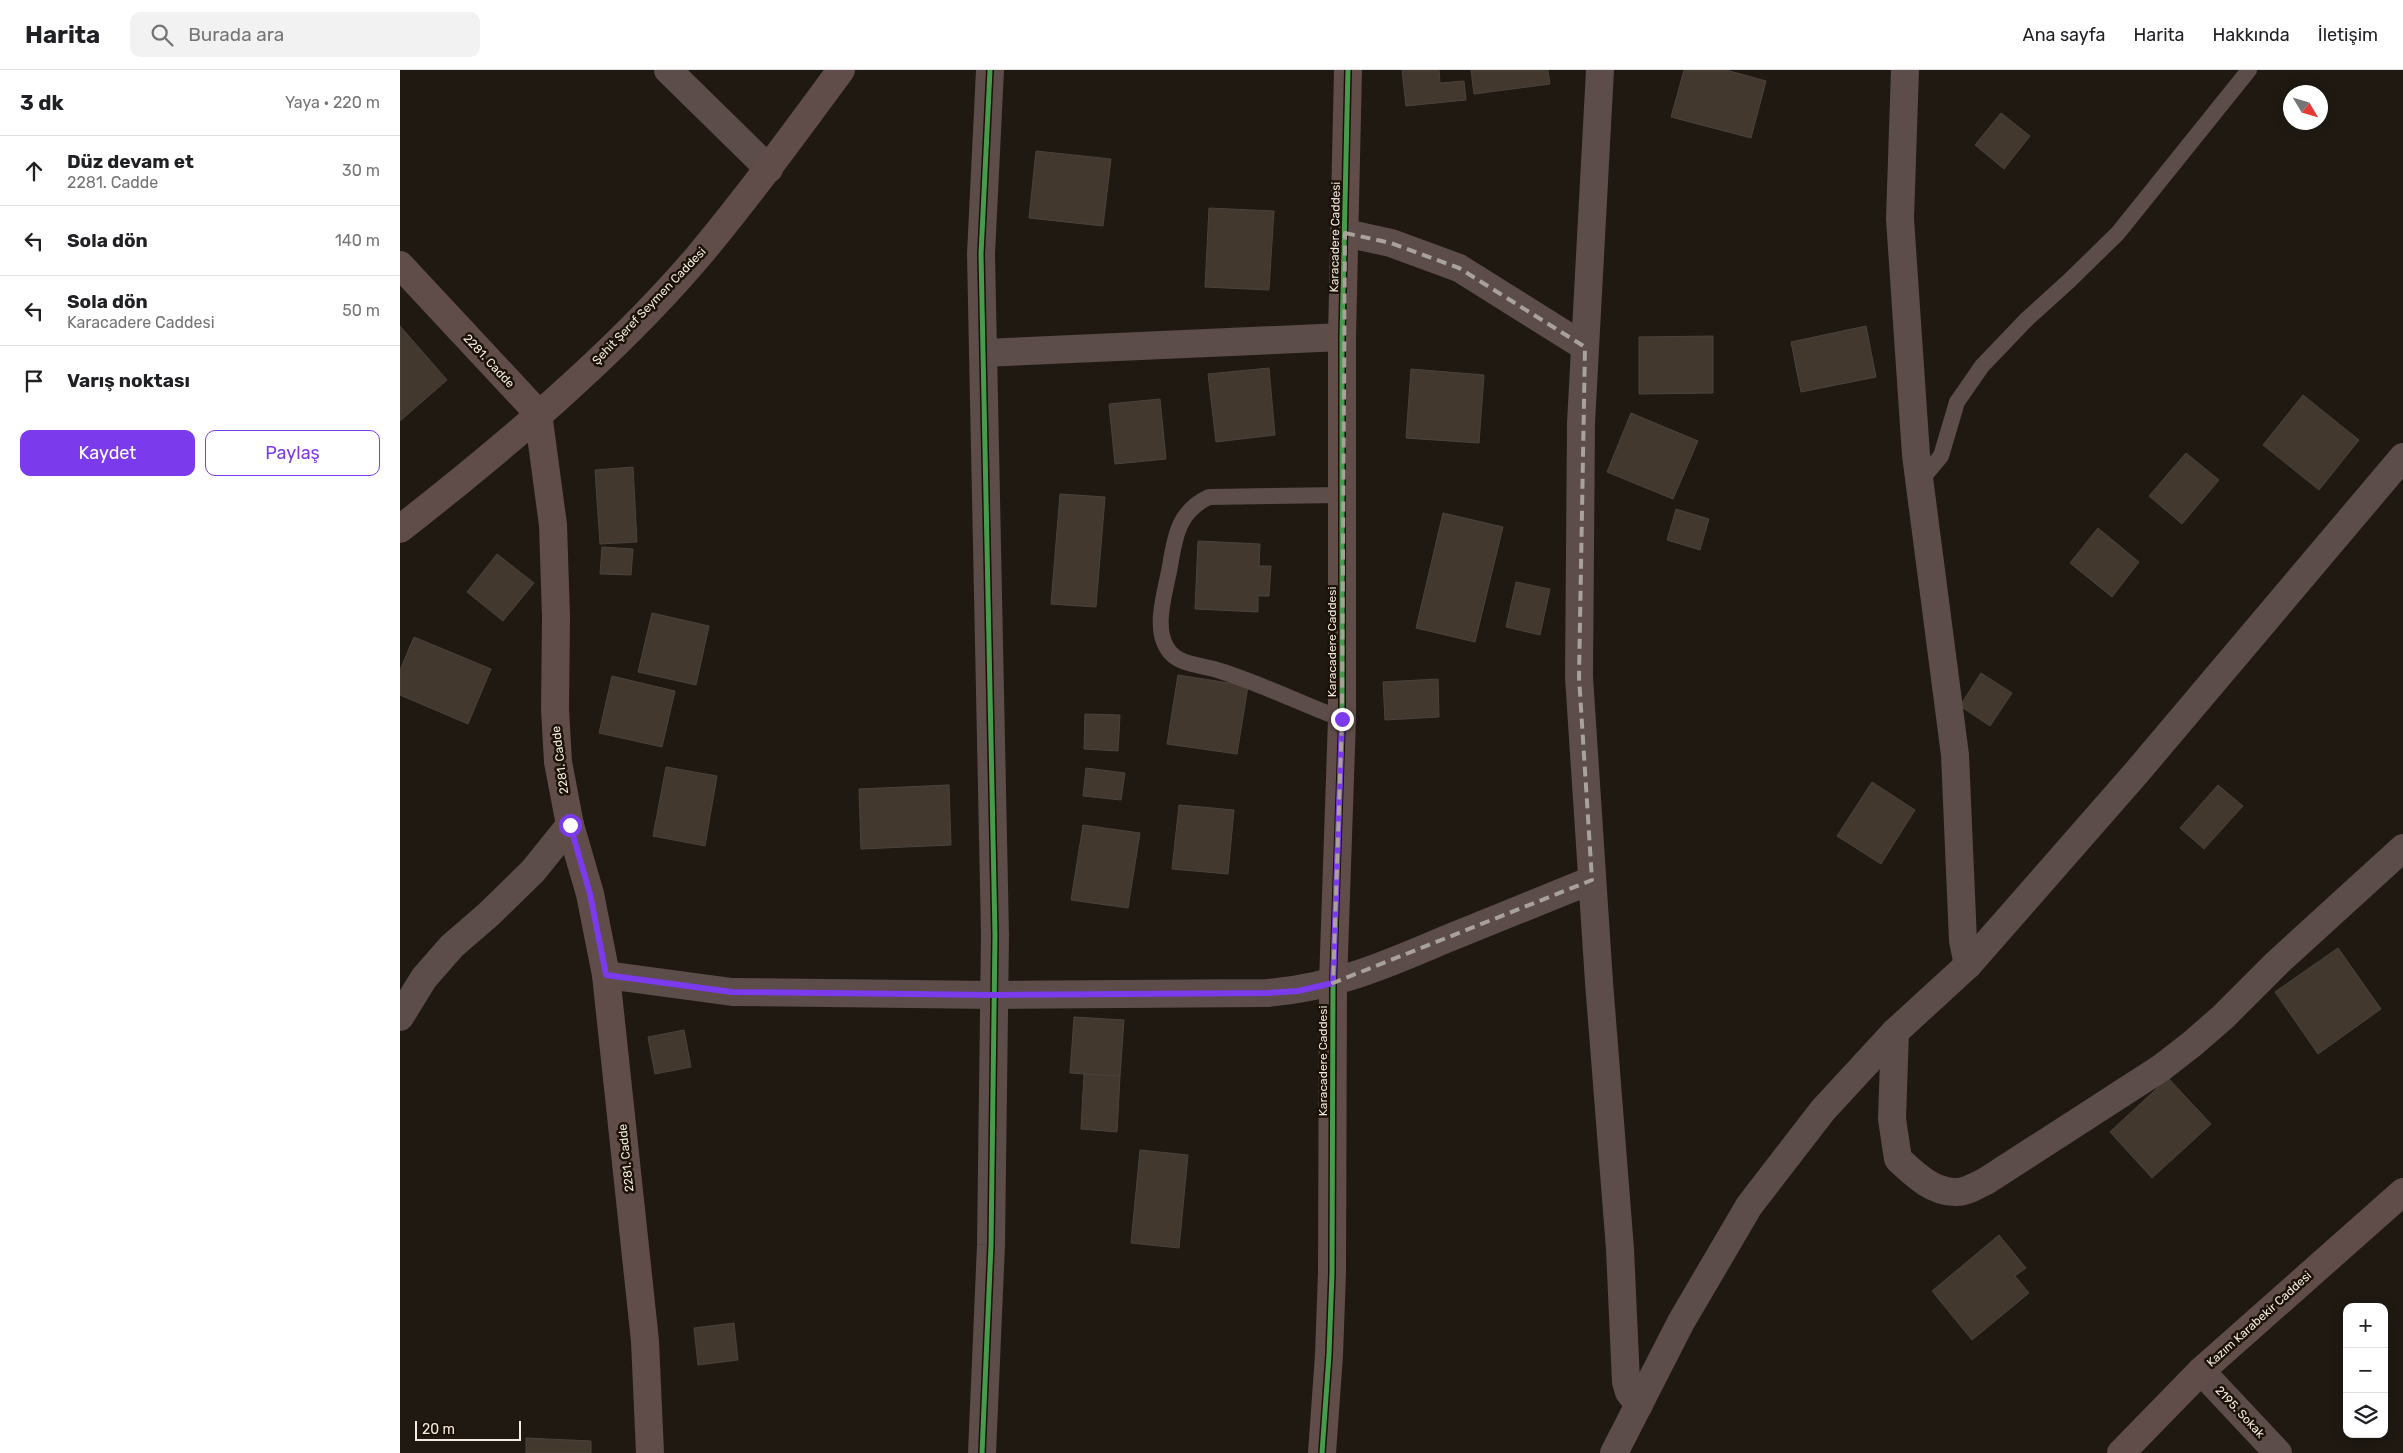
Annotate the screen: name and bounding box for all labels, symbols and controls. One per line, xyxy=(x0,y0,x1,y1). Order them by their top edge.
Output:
search box xyxy=(130,12,480,57)
text: Harita xyxy=(25,21,100,49)
icon: search xyxy=(148,21,176,49)
text: Burada ara xyxy=(188,23,284,46)
text: Ana sayfa xyxy=(2023,24,2106,46)
text: Harita xyxy=(2134,24,2184,46)
text: Hakkında xyxy=(2212,24,2290,46)
text: İletişim xyxy=(2318,24,2378,46)
north arrow xyxy=(2283,85,2328,130)
text: 3 dk xyxy=(20,90,64,115)
text: Yaya · 220 m xyxy=(285,93,380,112)
text: Düz devam et xyxy=(67,150,194,173)
icon: ahead xyxy=(20,157,48,185)
text: 30 m xyxy=(342,161,380,180)
text: 2281. Cadde xyxy=(67,173,158,192)
street label: Karacadere Caddesi xyxy=(1327,181,1343,292)
icon: left xyxy=(20,227,48,255)
text: Sola dön xyxy=(67,229,148,252)
text: 140 m xyxy=(335,231,380,250)
street label: Şehit Şeref Seymen Caddesi xyxy=(589,244,709,367)
text: Sola dön xyxy=(67,290,148,313)
icon: left xyxy=(20,297,48,325)
text: 50 m xyxy=(342,301,380,320)
text: Karacadere Caddesi xyxy=(67,313,215,332)
street label: 2281. Cadde xyxy=(461,331,518,391)
icon: arrive xyxy=(20,367,48,395)
text: Varış noktası xyxy=(67,369,190,392)
button: Kaydet xyxy=(20,430,195,476)
button: Paylaş xyxy=(205,430,380,476)
street label: Karacadere Caddesi xyxy=(1325,587,1339,697)
route end xyxy=(1331,708,1354,731)
street label: 2281. Cadde xyxy=(549,725,571,795)
route start xyxy=(559,814,582,837)
street label: Karacadere Caddesi xyxy=(1316,1006,1330,1116)
street label: 2281. Cadde xyxy=(615,1123,637,1193)
street label: Kazım Karabekir Caddesi xyxy=(2204,1268,2314,1370)
map controls xyxy=(2343,1303,2388,1438)
button: + xyxy=(2343,1303,2388,1348)
button: − xyxy=(2343,1348,2388,1393)
street label: 2195. Sokak xyxy=(2213,1383,2268,1441)
button: layers xyxy=(2343,1393,2388,1438)
scale bar xyxy=(415,1418,521,1441)
text: 20 m xyxy=(422,1421,455,1438)

